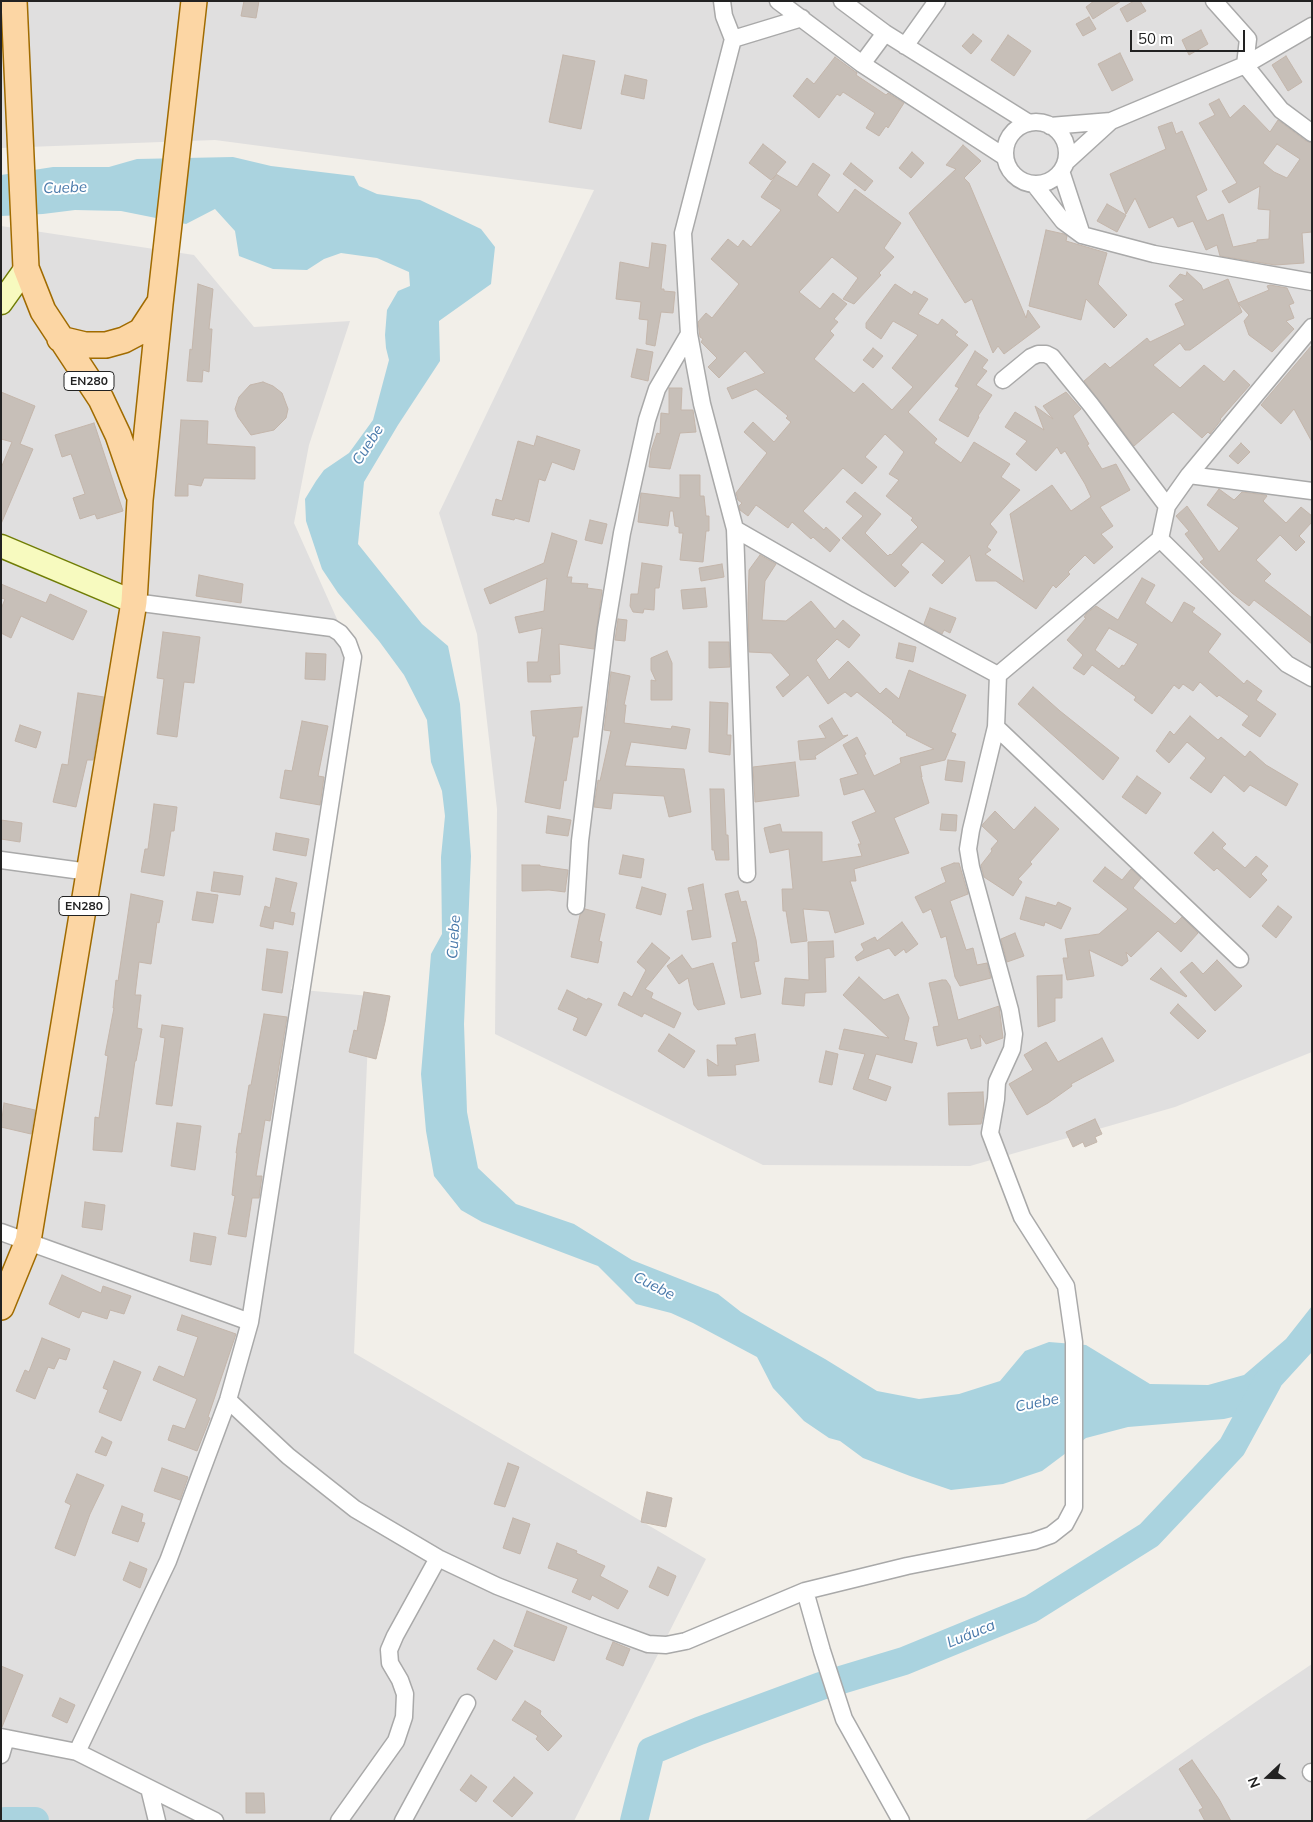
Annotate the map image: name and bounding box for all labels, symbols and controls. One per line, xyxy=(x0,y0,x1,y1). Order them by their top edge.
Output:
scale bar xyxy=(1133,20,1248,52)
text: 50 m xyxy=(1138,29,1173,48)
water label: Cuebe xyxy=(43,178,87,198)
road number: EN280 xyxy=(64,372,114,391)
water label: Cuebe xyxy=(348,422,388,468)
road number: EN280 xyxy=(59,896,109,916)
water label: Cuebe xyxy=(443,914,465,960)
water label: Cuebe xyxy=(630,1268,678,1304)
water label: Cuebe xyxy=(1014,1390,1060,1416)
water label: Luáuca xyxy=(944,1616,998,1652)
north arrow xyxy=(1243,1752,1293,1802)
text: N xyxy=(1244,1774,1264,1791)

